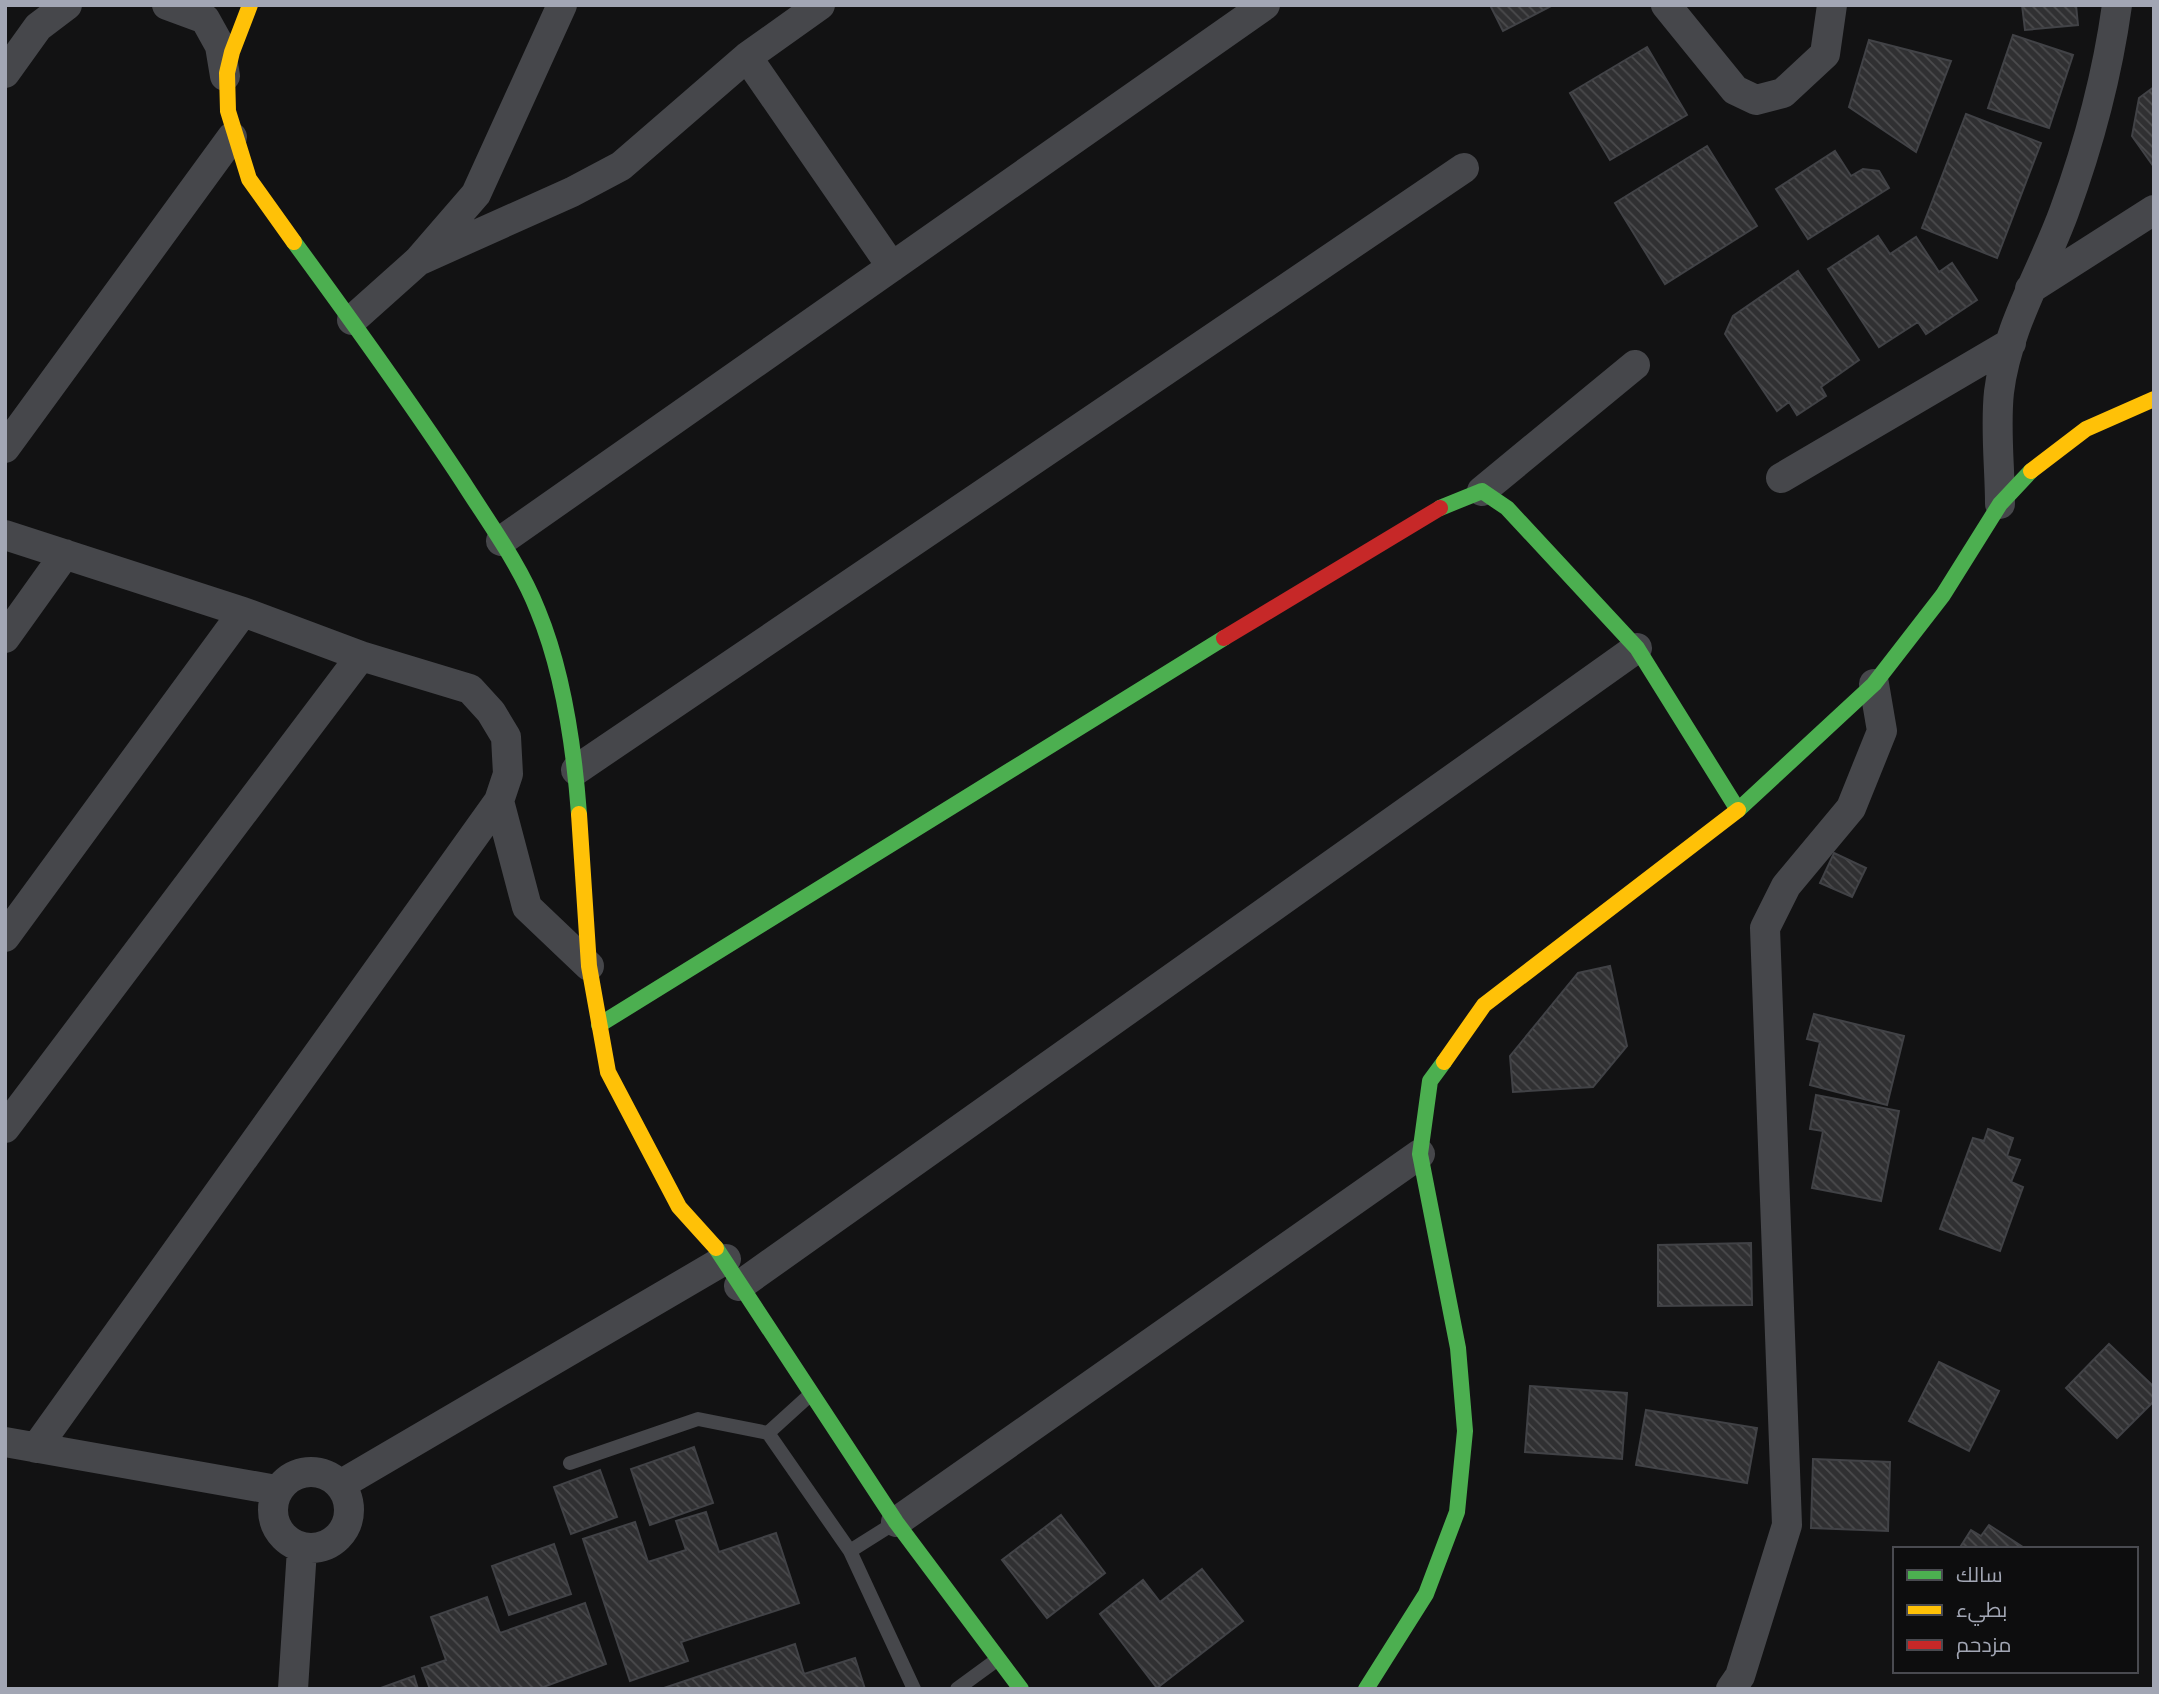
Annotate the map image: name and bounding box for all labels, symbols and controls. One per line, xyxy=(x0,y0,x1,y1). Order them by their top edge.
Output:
legend xyxy=(1893,1547,2138,1673)
text: سالك xyxy=(1956,1562,2003,1587)
text: بطيء xyxy=(1956,1597,2007,1626)
text: مزدحم xyxy=(1956,1632,2011,1659)

